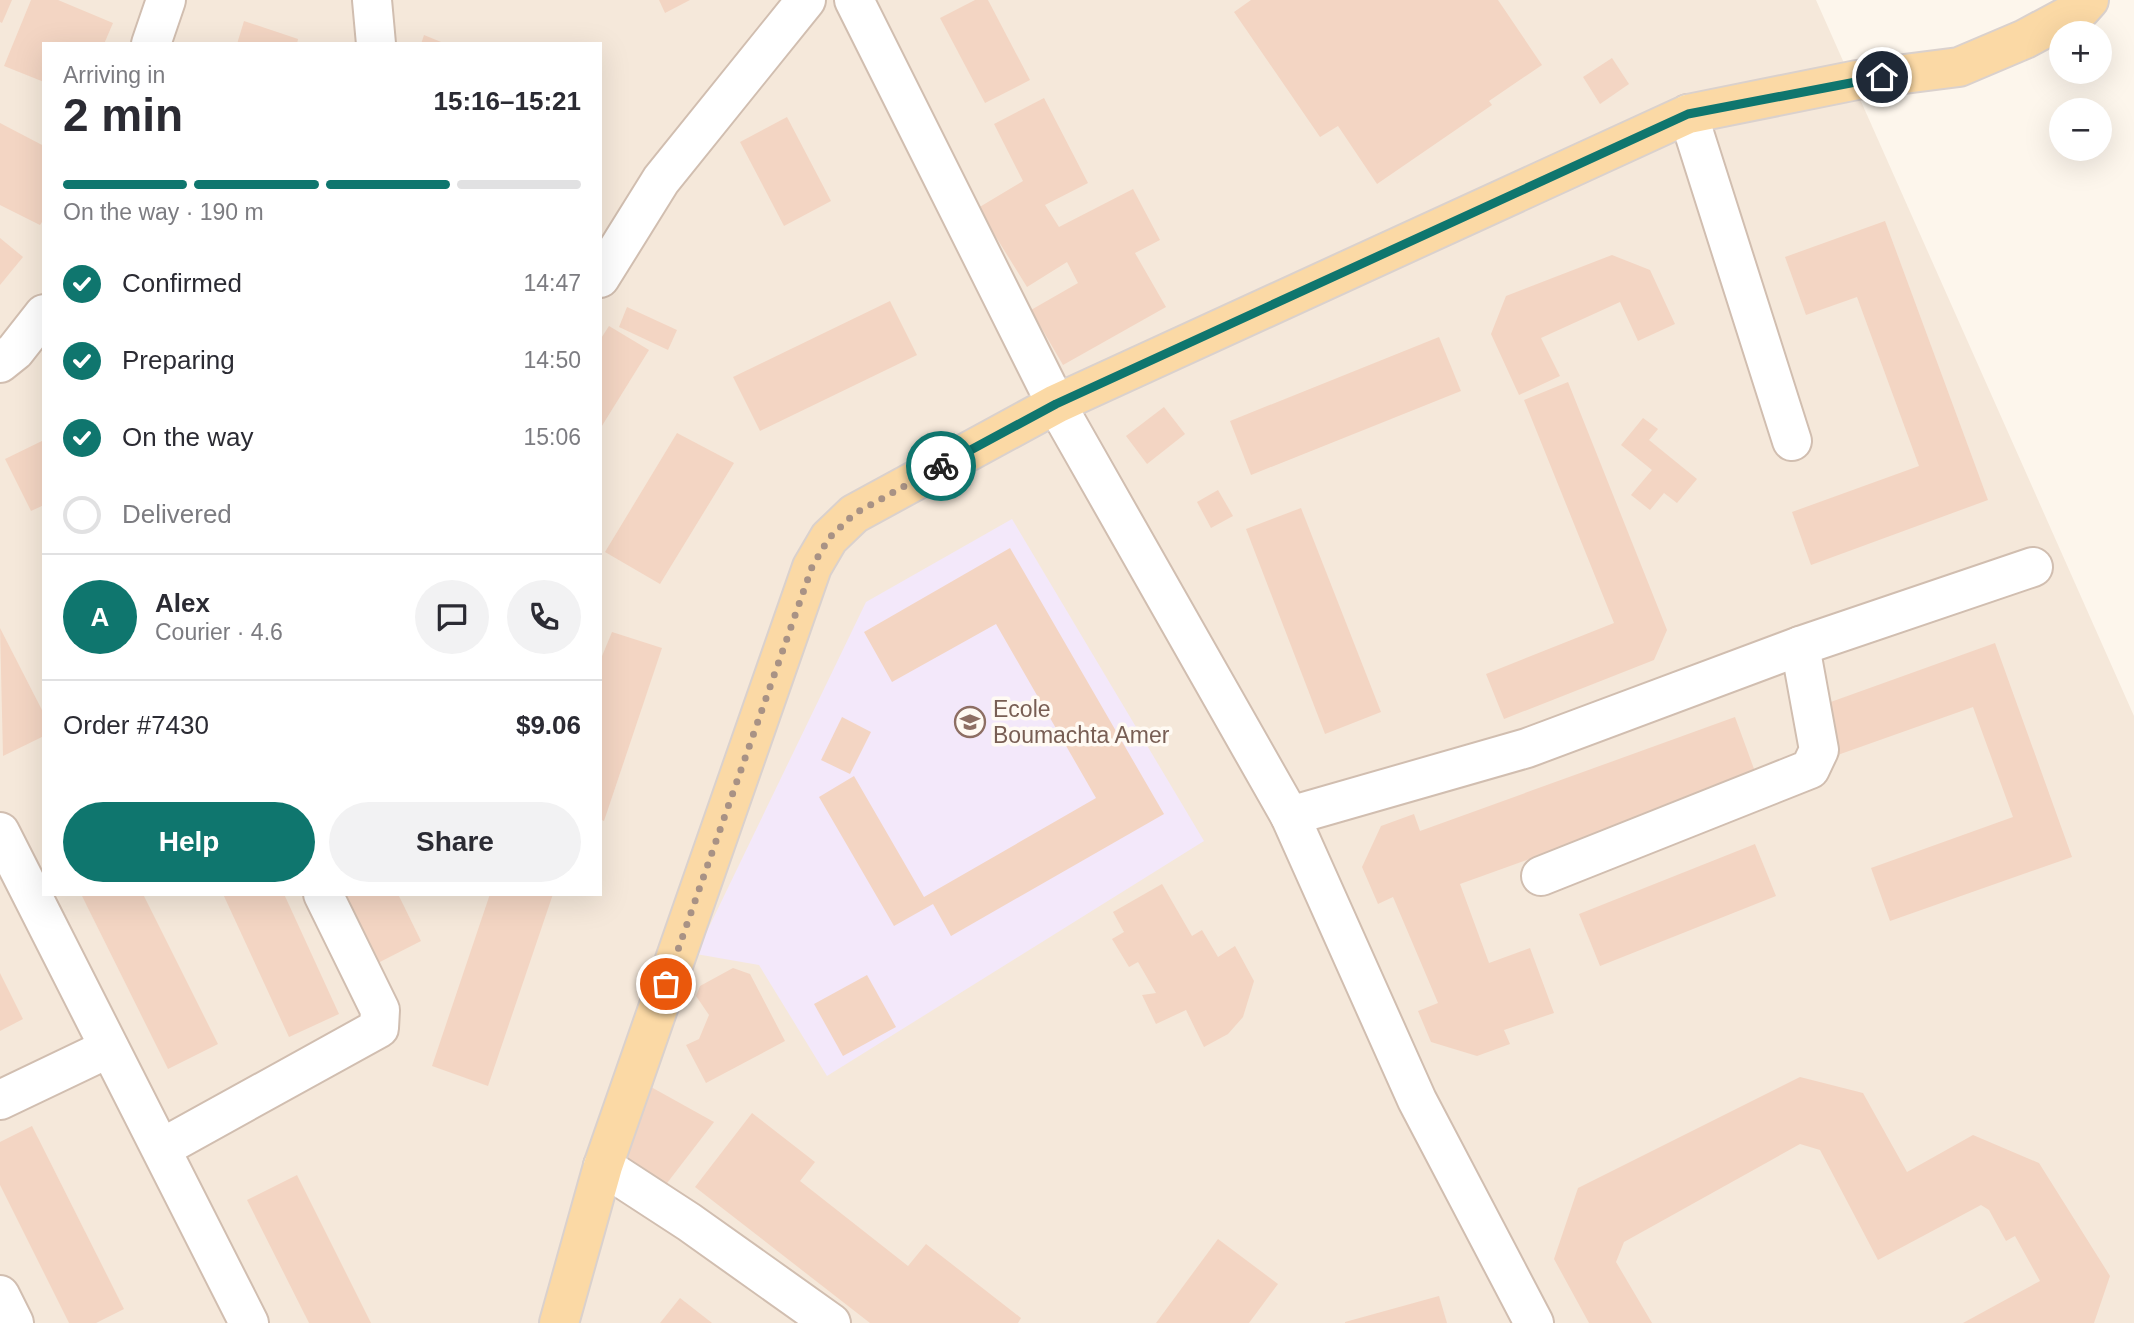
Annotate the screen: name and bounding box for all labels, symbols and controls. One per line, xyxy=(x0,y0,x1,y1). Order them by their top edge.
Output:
map controls xyxy=(2049,21,2112,161)
button: + xyxy=(2049,21,2112,84)
pin xyxy=(1852,47,1912,107)
icon: home xyxy=(1863,58,1901,96)
text: Arriving in xyxy=(63,62,165,88)
text: 15:16–15:21 xyxy=(434,86,581,116)
text: 2 min xyxy=(63,89,183,141)
button: − xyxy=(2049,98,2112,161)
text: On the way · 190 m xyxy=(63,199,264,225)
icon: check xyxy=(63,265,101,303)
text: Confirmed xyxy=(122,268,242,298)
text: 14:47 xyxy=(523,270,581,296)
icon: check xyxy=(63,342,101,380)
text: Preparing xyxy=(122,345,235,375)
text: 14:50 xyxy=(523,347,581,373)
icon: check xyxy=(63,419,101,457)
text: On the way xyxy=(122,422,254,452)
text: 15:06 xyxy=(523,424,581,450)
courier xyxy=(906,431,976,501)
icon: bike xyxy=(922,447,960,485)
text: Delivered xyxy=(122,499,232,529)
button: chat xyxy=(415,580,489,654)
button: phone xyxy=(507,580,581,654)
text: Alex xyxy=(155,588,210,618)
text: A xyxy=(91,602,109,632)
text: Courier · 4.6 xyxy=(155,619,283,645)
place label: Ecole Boumachta Amer xyxy=(993,696,1170,748)
school or university icon: Ecole Boumachta Amer xyxy=(953,705,987,739)
text: Order #7430 xyxy=(63,710,209,740)
text: $9.06 xyxy=(516,710,581,740)
button: Help xyxy=(63,802,315,882)
button: Share xyxy=(329,802,581,882)
pin xyxy=(636,954,696,1014)
icon: bag xyxy=(647,965,685,1003)

